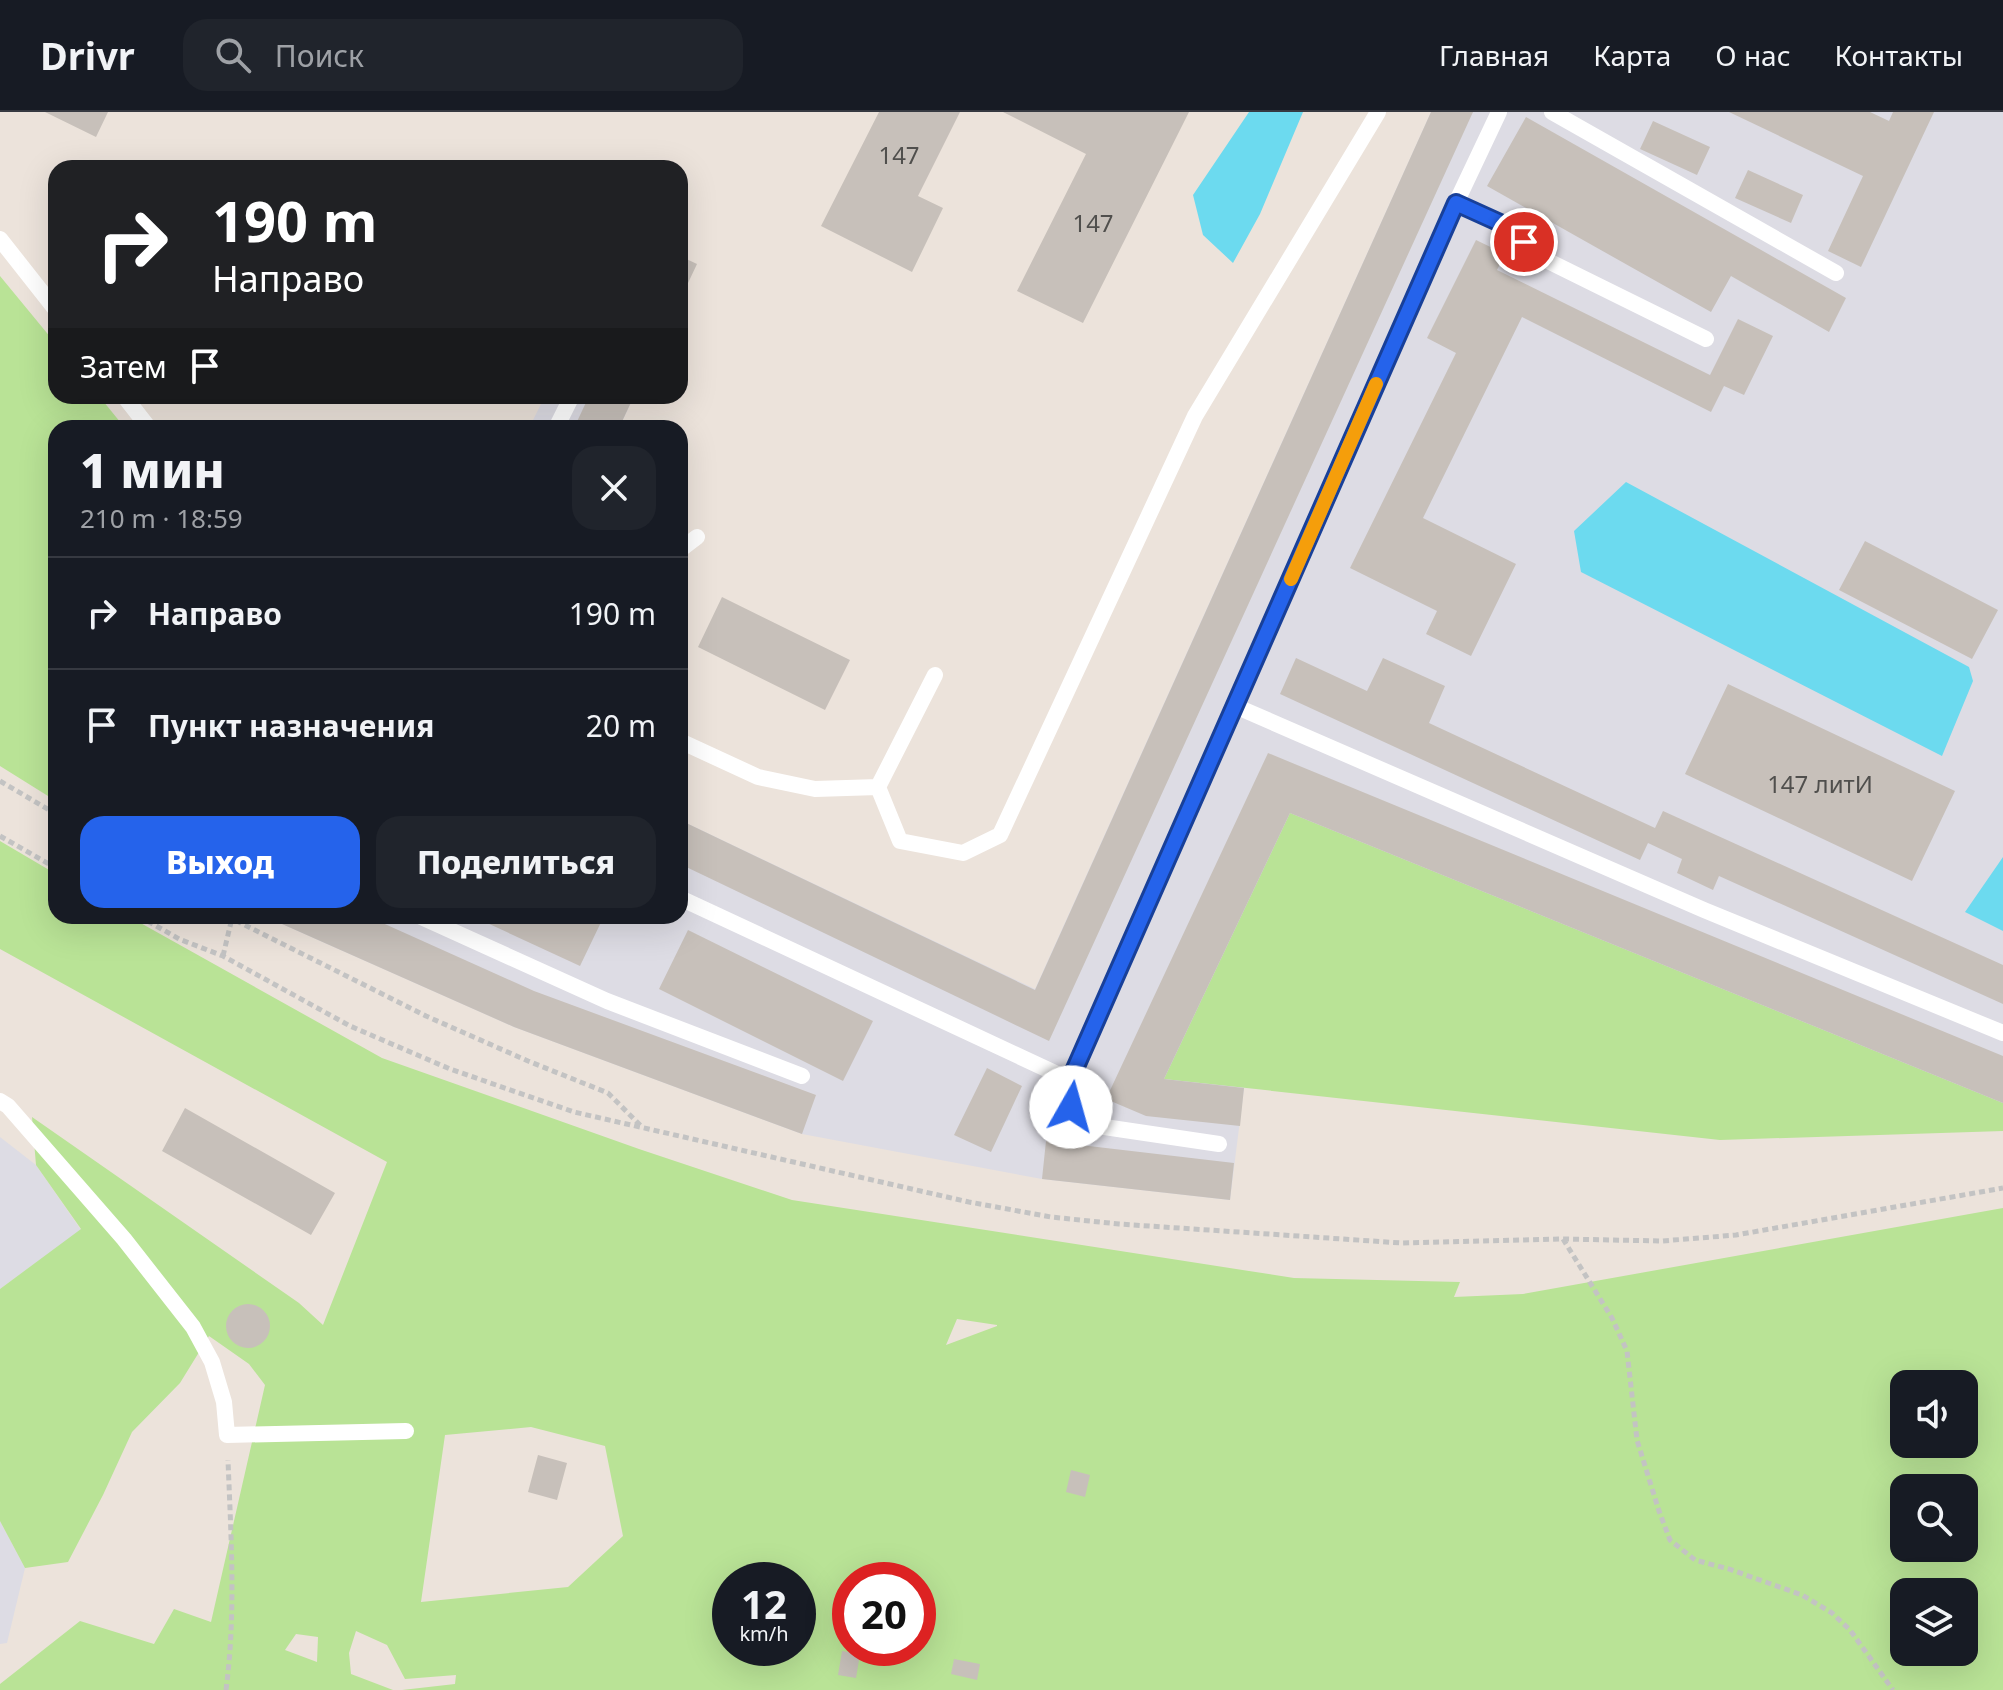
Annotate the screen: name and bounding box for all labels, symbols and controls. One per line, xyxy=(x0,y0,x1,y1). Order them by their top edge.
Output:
search box xyxy=(183,19,743,91)
text: Drivr xyxy=(40,29,135,81)
icon: search xyxy=(211,33,255,77)
text: Поиск xyxy=(275,35,364,76)
text: Главная xyxy=(1439,36,1549,74)
text: Карта xyxy=(1593,36,1671,74)
text: О нас xyxy=(1715,36,1791,74)
text: Контакты xyxy=(1835,36,1963,74)
house number: 147 xyxy=(878,138,920,171)
text: 190 m xyxy=(212,182,377,258)
icon: right xyxy=(80,192,184,296)
house number: 147 xyxy=(1072,206,1114,239)
pin xyxy=(1490,208,1558,276)
icon: arrive xyxy=(1502,220,1546,264)
text: Направо xyxy=(212,254,364,303)
icon: arrive xyxy=(183,344,227,388)
text: Затем xyxy=(80,346,167,387)
text: 1 мин xyxy=(80,437,225,502)
button: close xyxy=(572,446,656,530)
text: 210 m · 18:59 xyxy=(80,500,243,536)
icon: right xyxy=(80,591,124,635)
text: Направо xyxy=(148,593,282,634)
text: 190 m xyxy=(569,593,656,634)
icon: arrive xyxy=(80,703,124,747)
text: Пункт назначения xyxy=(148,705,434,746)
text: 20 m xyxy=(586,705,656,746)
house number: 147 литИ xyxy=(1767,767,1873,800)
button: Выход xyxy=(80,816,360,908)
button: Поделиться xyxy=(376,816,656,908)
position arrow xyxy=(1029,1065,1113,1149)
map controls xyxy=(1890,1370,1978,1666)
button: sound xyxy=(1890,1370,1978,1458)
button: search xyxy=(1890,1474,1978,1562)
speed limit sign: 20 xyxy=(832,1562,936,1666)
text: 12 xyxy=(741,1576,787,1631)
button: layers xyxy=(1890,1578,1978,1666)
text: km/h xyxy=(739,1620,789,1647)

